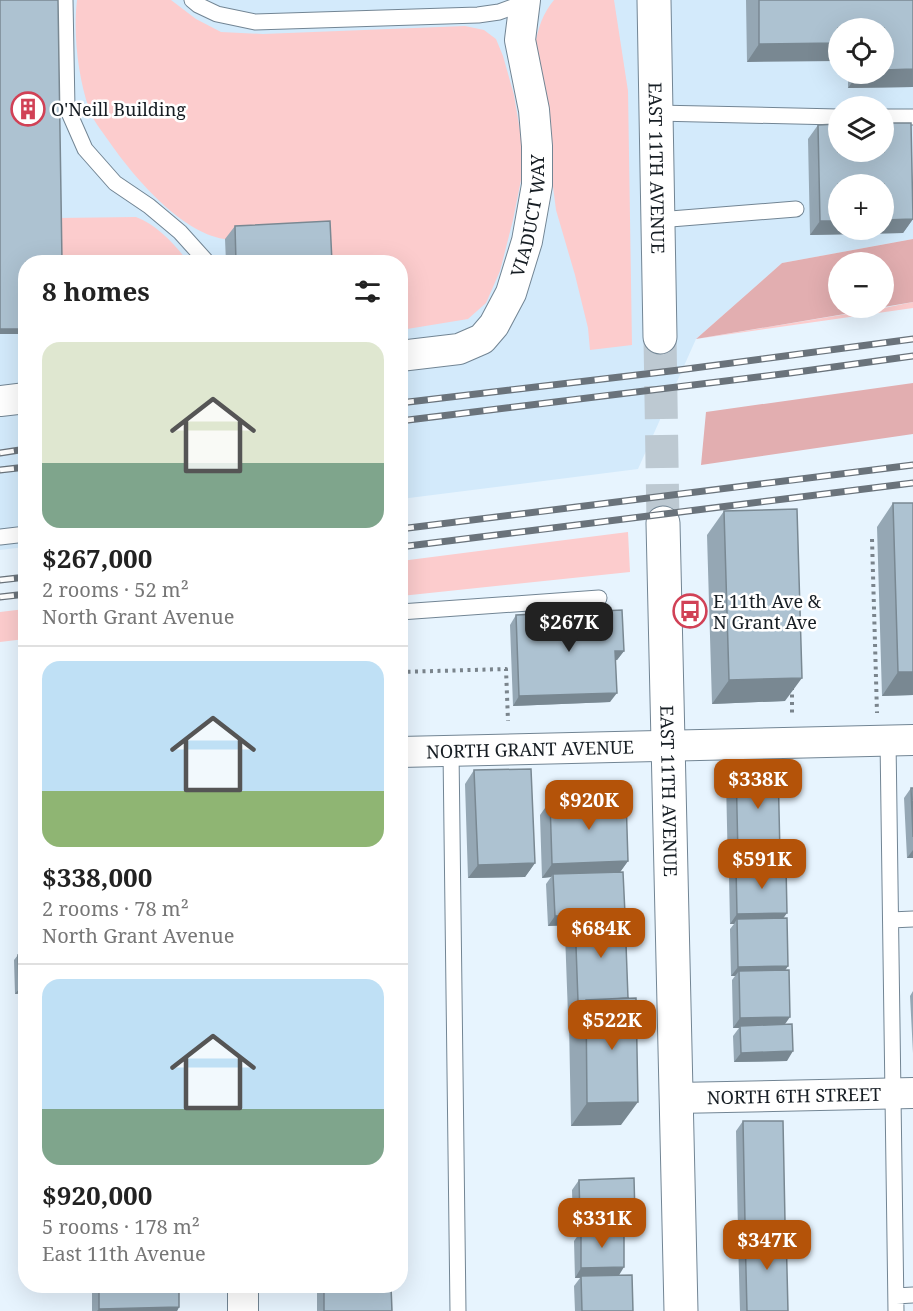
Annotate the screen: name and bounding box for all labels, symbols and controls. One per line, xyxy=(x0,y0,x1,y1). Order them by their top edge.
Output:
map controls xyxy=(828,18,894,318)
button: locate xyxy=(828,18,894,84)
street label: EAST 11TH AVENUE xyxy=(643,82,671,254)
building icon: O'Neill Building xyxy=(10,91,46,127)
button: layers xyxy=(828,96,894,162)
place label: O'Neill Building xyxy=(51,97,186,121)
street label: VIADUCT WAY xyxy=(505,153,550,280)
button: + xyxy=(828,174,894,240)
button: − xyxy=(828,252,894,318)
text: 8 homes xyxy=(42,273,150,309)
icon: filters xyxy=(351,275,384,308)
icon: home xyxy=(159,381,267,489)
text: $267,000 xyxy=(42,540,152,576)
text: 2 rooms · 52 m² xyxy=(42,576,189,603)
place label: E 11th Ave & N Grant Ave xyxy=(713,589,822,634)
bus stop icon: E 11th Ave & N Grant Ave xyxy=(672,593,708,629)
pin: $267K xyxy=(527,602,611,653)
text: North Grant Avenue xyxy=(42,603,234,630)
text: $267K xyxy=(539,608,599,635)
icon: home xyxy=(159,700,267,808)
street label: EAST 11TH AVENUE xyxy=(655,705,683,877)
street label: NORTH GRANT AVENUE xyxy=(426,735,634,763)
pin: $338K xyxy=(716,759,800,810)
text: $338K xyxy=(728,765,788,792)
pin: $920K xyxy=(547,780,631,831)
text: $920K xyxy=(559,786,619,813)
pin: $591K xyxy=(720,839,804,890)
text: $591K xyxy=(732,845,792,872)
text: $338,000 xyxy=(42,859,152,895)
text: 2 rooms · 78 m² xyxy=(42,895,189,922)
pin: $684K xyxy=(559,908,643,959)
text: $684K xyxy=(571,914,631,941)
text: North Grant Avenue xyxy=(42,922,234,949)
pin: $522K xyxy=(570,1000,654,1051)
text: $522K xyxy=(582,1006,642,1033)
icon: home xyxy=(159,1018,267,1126)
street label: NORTH 6TH STREET xyxy=(707,1082,881,1109)
text: $920,000 xyxy=(42,1177,152,1213)
pin: $331K xyxy=(560,1198,644,1249)
text: $331K xyxy=(572,1204,632,1231)
text: 5 rooms · 178 m² xyxy=(42,1213,200,1240)
pin: $347K xyxy=(725,1220,809,1271)
text: $347K xyxy=(737,1226,797,1253)
text: East 11th Avenue xyxy=(42,1240,206,1267)

